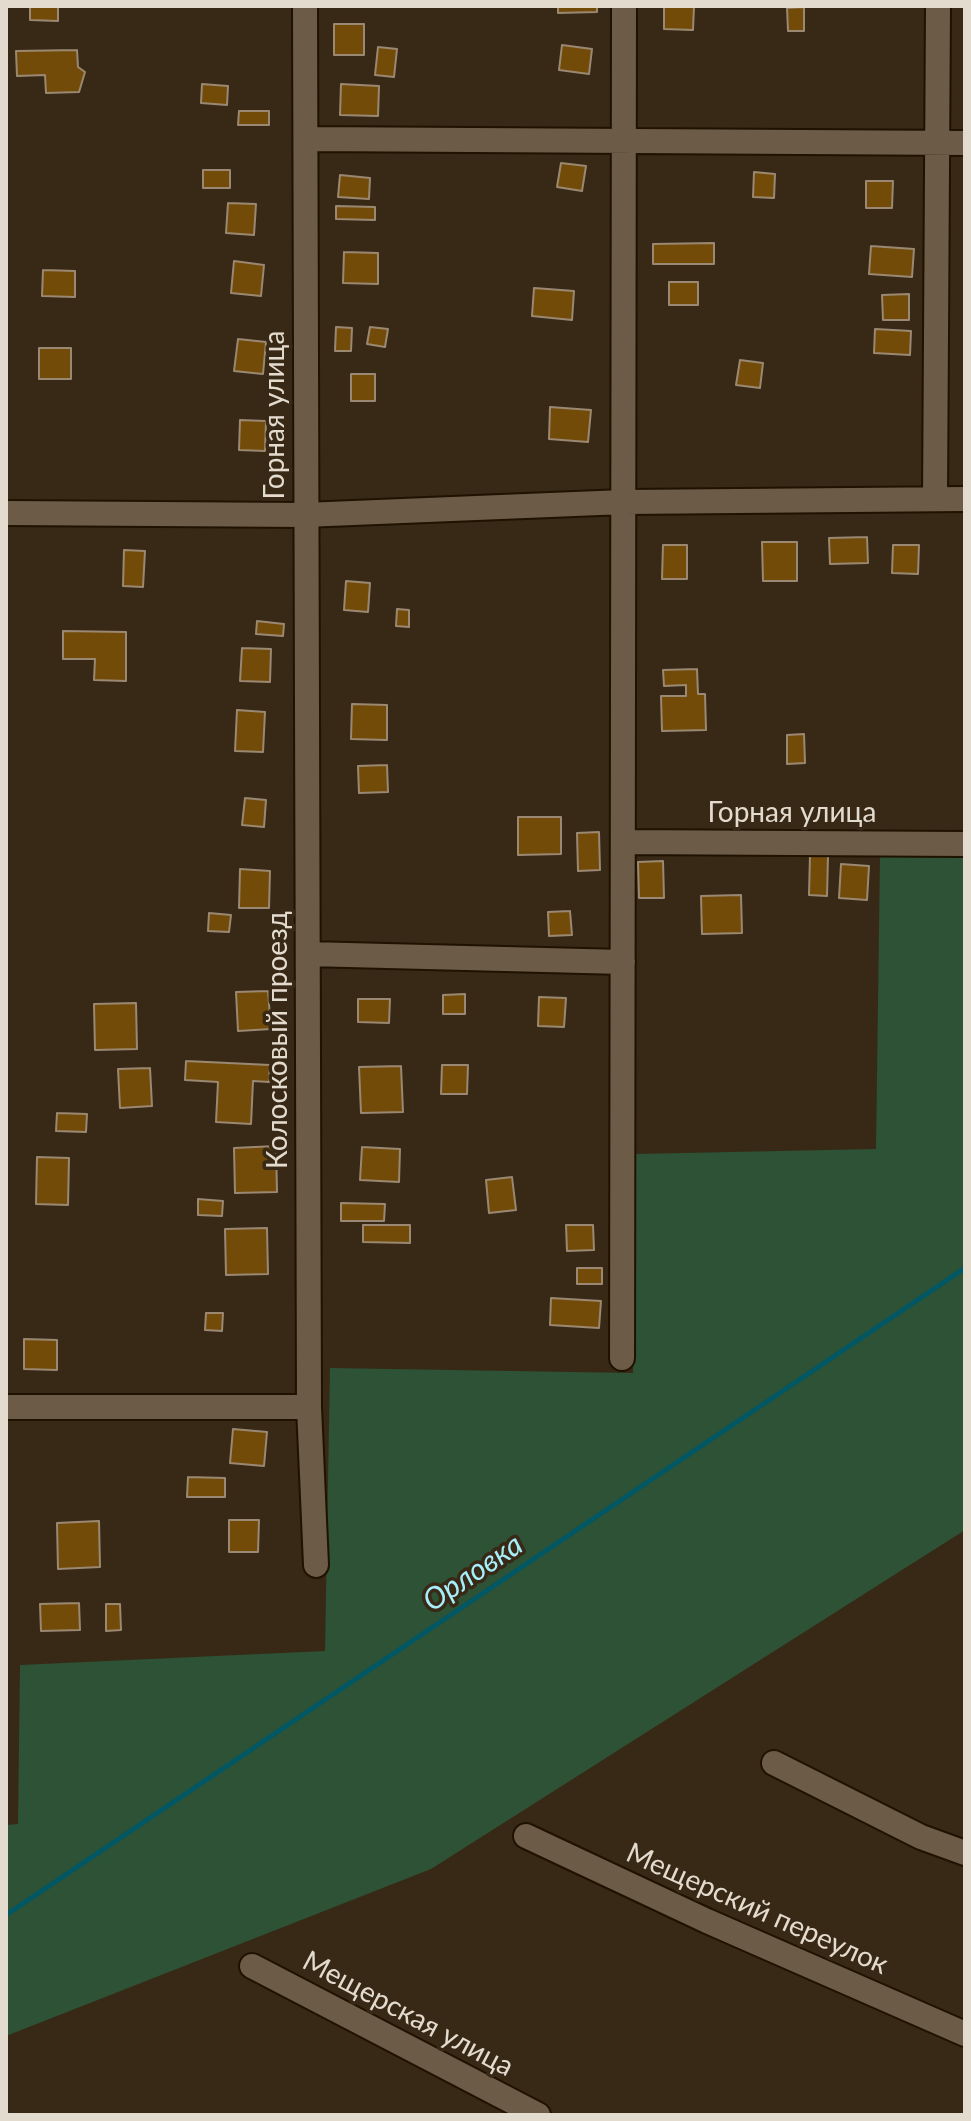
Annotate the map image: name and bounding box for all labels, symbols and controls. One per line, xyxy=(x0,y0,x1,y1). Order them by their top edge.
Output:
street label: Горная улица xyxy=(258,331,292,499)
street label: Горная улица xyxy=(708,796,876,830)
street label: Колосковый проезд xyxy=(261,911,295,1169)
water label: Орловка xyxy=(416,1527,530,1619)
street label: Мещерский переулок xyxy=(621,1836,893,1982)
street label: Мещерская улица xyxy=(297,1944,519,2084)

